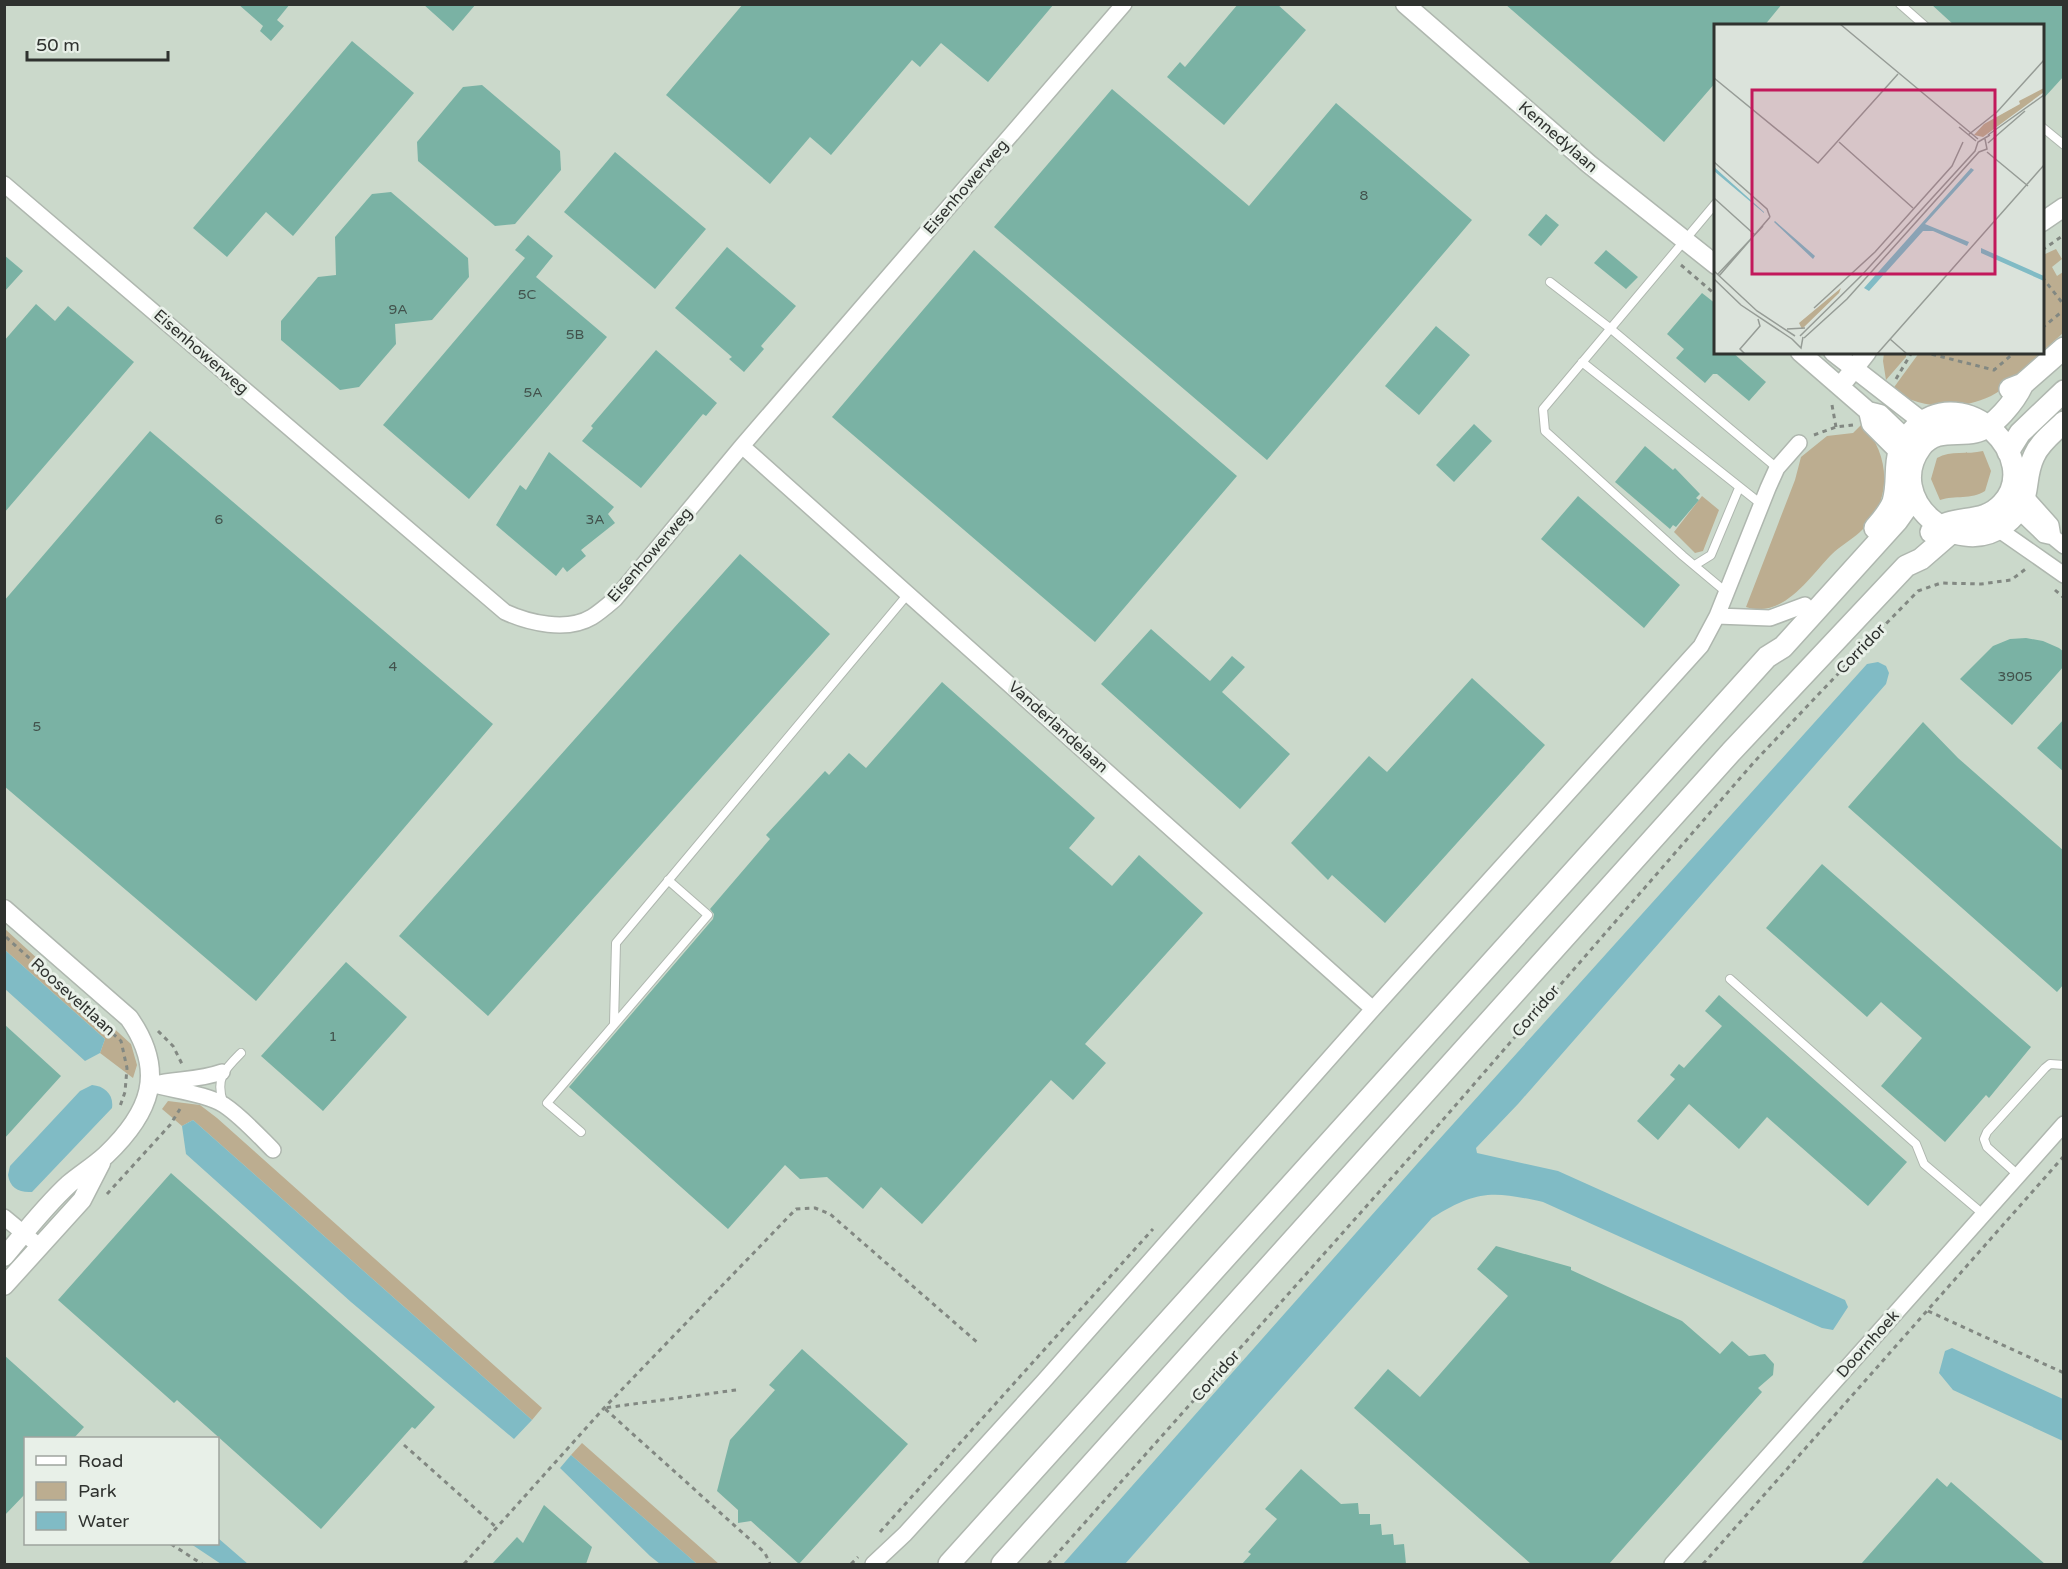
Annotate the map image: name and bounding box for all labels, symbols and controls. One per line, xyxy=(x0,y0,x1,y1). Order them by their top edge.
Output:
scale bar xyxy=(27,24,168,62)
inset map xyxy=(1714,24,2044,354)
text: 50 m xyxy=(36,34,80,56)
street label: Kennedylaan xyxy=(1514,97,1602,177)
street label: Eisenhowerweg xyxy=(919,135,1013,239)
house number: 8 xyxy=(1360,187,1369,204)
house number: 5C xyxy=(518,286,537,303)
house number: 9A xyxy=(388,301,408,318)
street label: Eisenhowerweg xyxy=(149,305,253,399)
house number: 5B xyxy=(566,326,584,343)
house number: 5A xyxy=(523,384,543,401)
street label: Eisenhowerweg xyxy=(603,503,697,607)
house number: 6 xyxy=(215,511,224,528)
house number: 3A xyxy=(585,511,605,528)
street label: Corridor xyxy=(1832,619,1891,679)
house number: 4 xyxy=(389,658,398,675)
house number: 3905 xyxy=(1997,668,2033,685)
street label: Vanderlandelaan xyxy=(1004,677,1112,777)
house number: 5 xyxy=(33,718,41,735)
street label: Rooseveltlaan xyxy=(27,954,119,1040)
street label: Corridor xyxy=(1508,980,1565,1041)
house number: 1 xyxy=(329,1028,337,1045)
street label: Doornhoek xyxy=(1832,1306,1904,1382)
street label: Corridor xyxy=(1188,1345,1245,1406)
legend xyxy=(24,1437,219,1545)
text: Road xyxy=(78,1450,123,1472)
text: Park xyxy=(78,1480,117,1502)
text: Water xyxy=(78,1510,129,1532)

